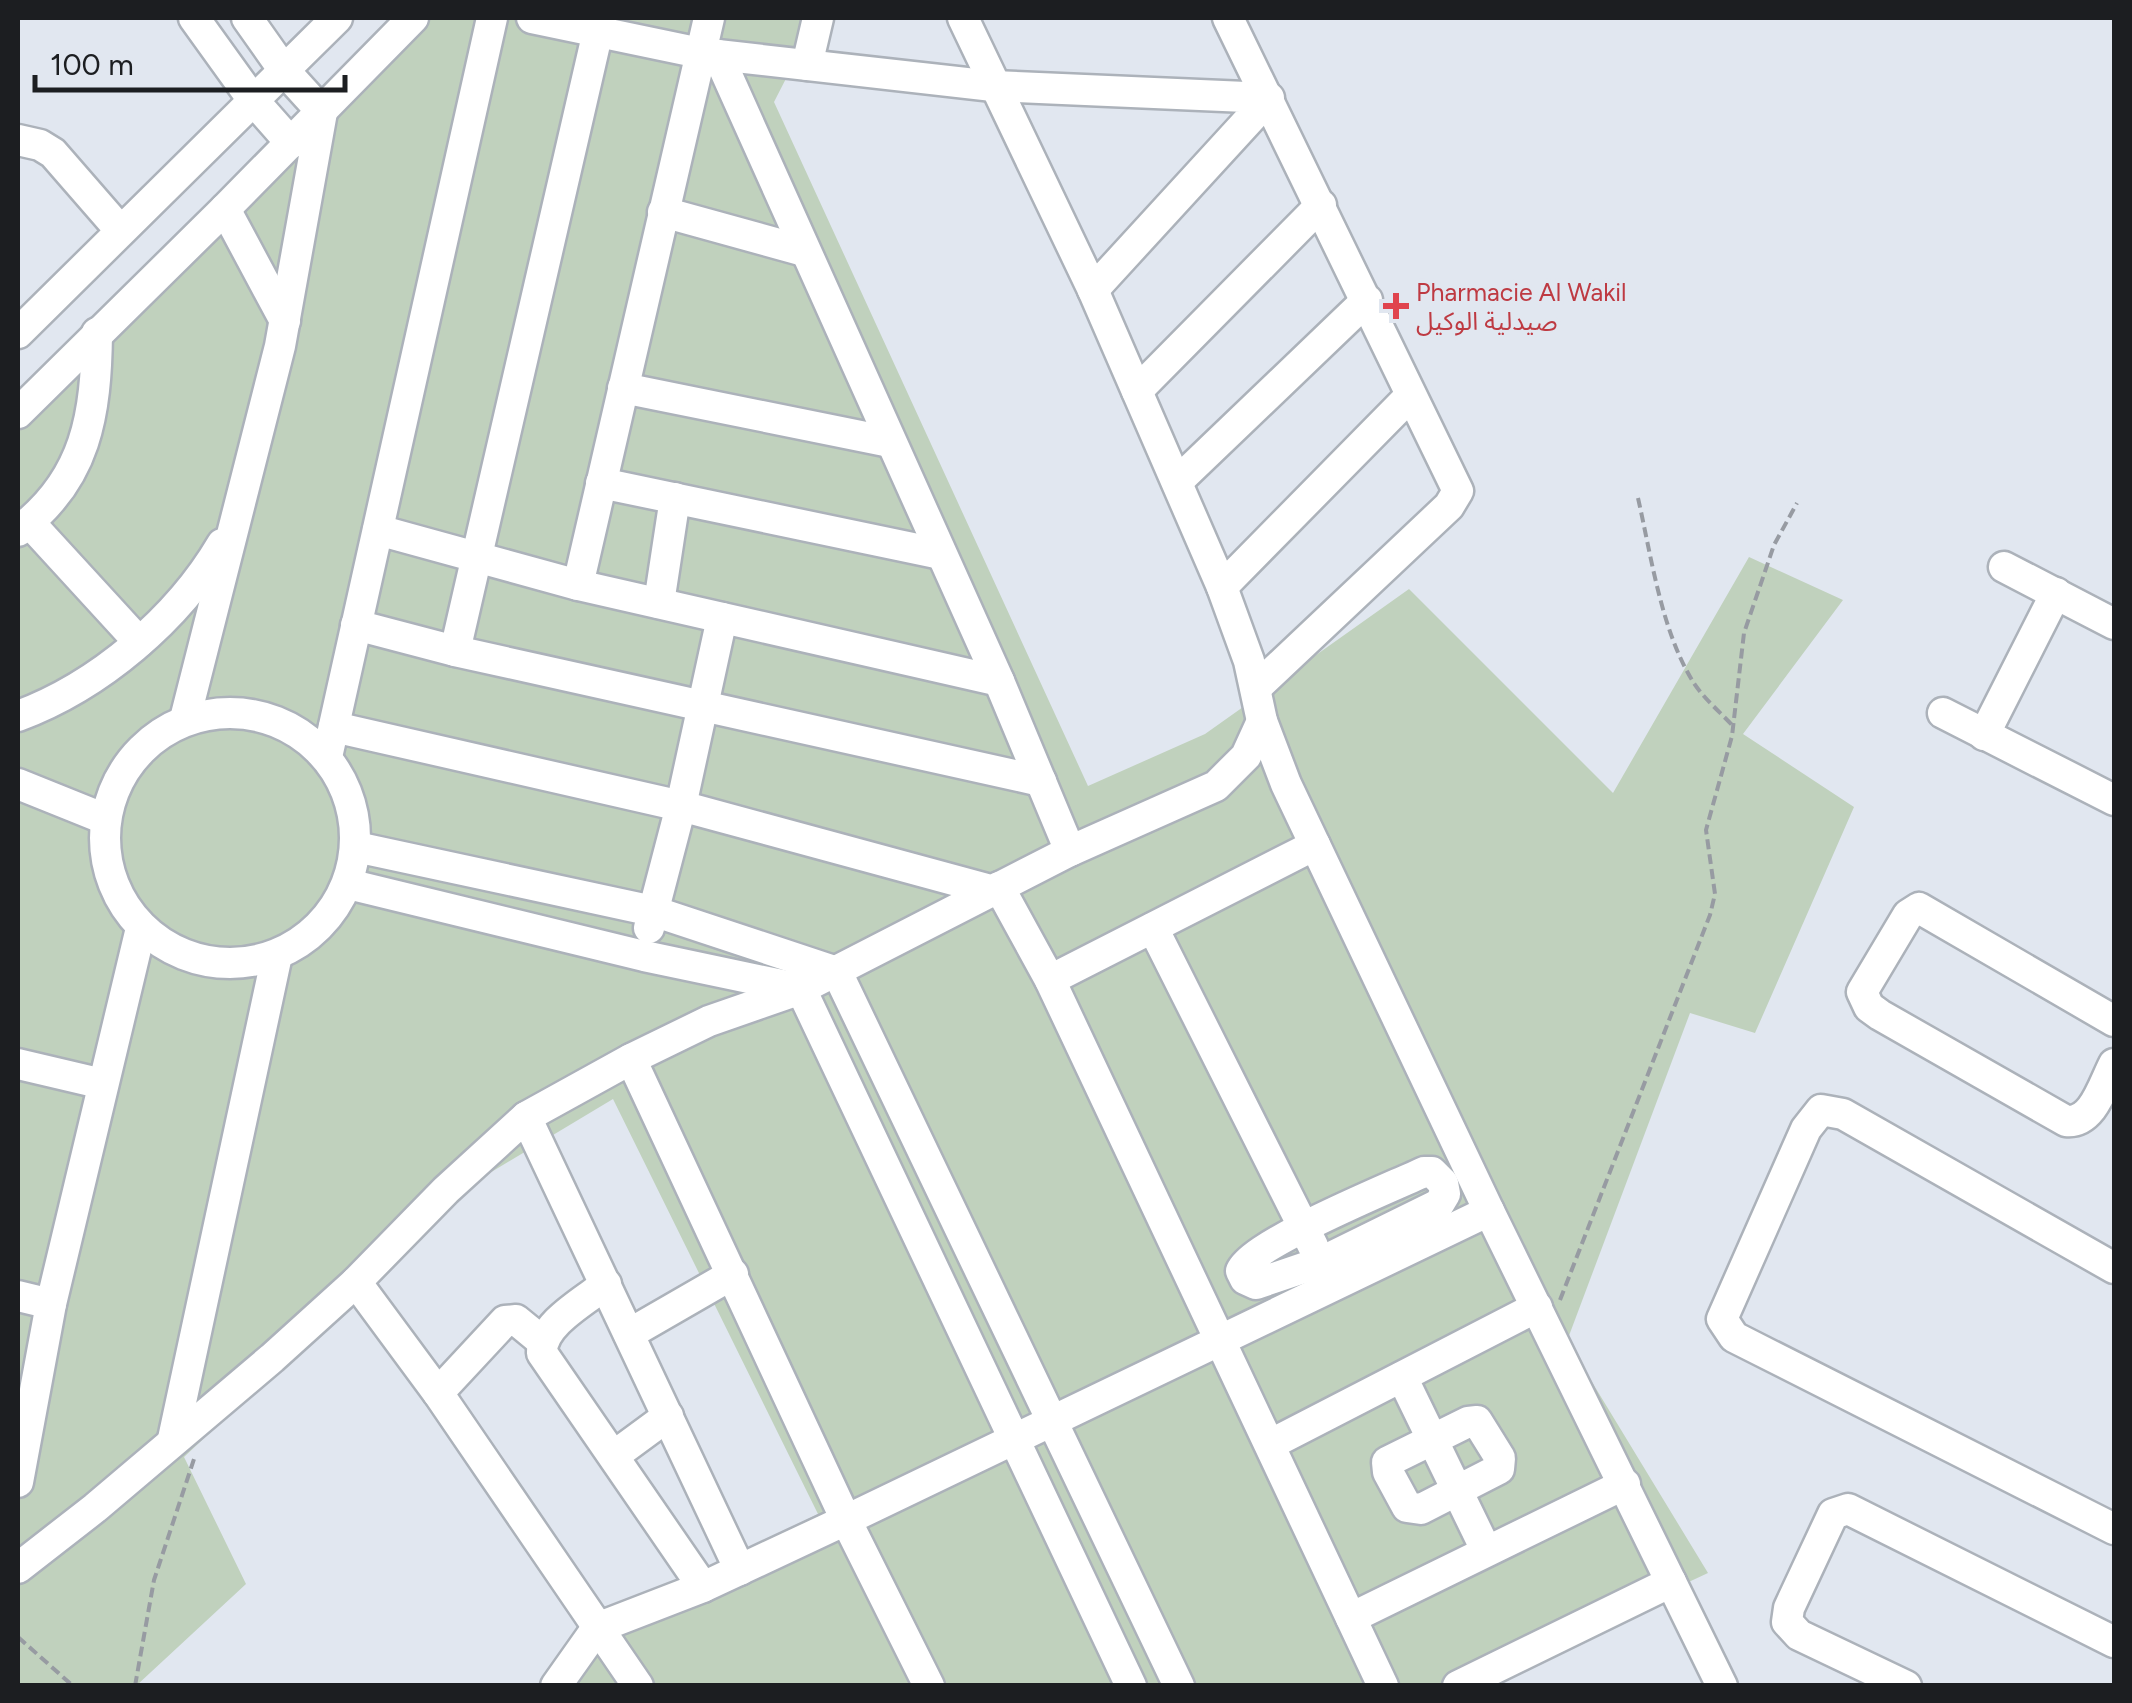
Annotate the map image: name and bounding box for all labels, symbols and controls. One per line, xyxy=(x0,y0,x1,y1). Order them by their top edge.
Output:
scale bar xyxy=(35,30,345,92)
text: 100 m xyxy=(50,46,134,83)
place label: Pharmacie Al Wakil صيدلية الوكيل xyxy=(1416,277,1627,336)
marker: Pharmacie Al Wakil صيدلية الوكيل xyxy=(1385,295,1407,317)

